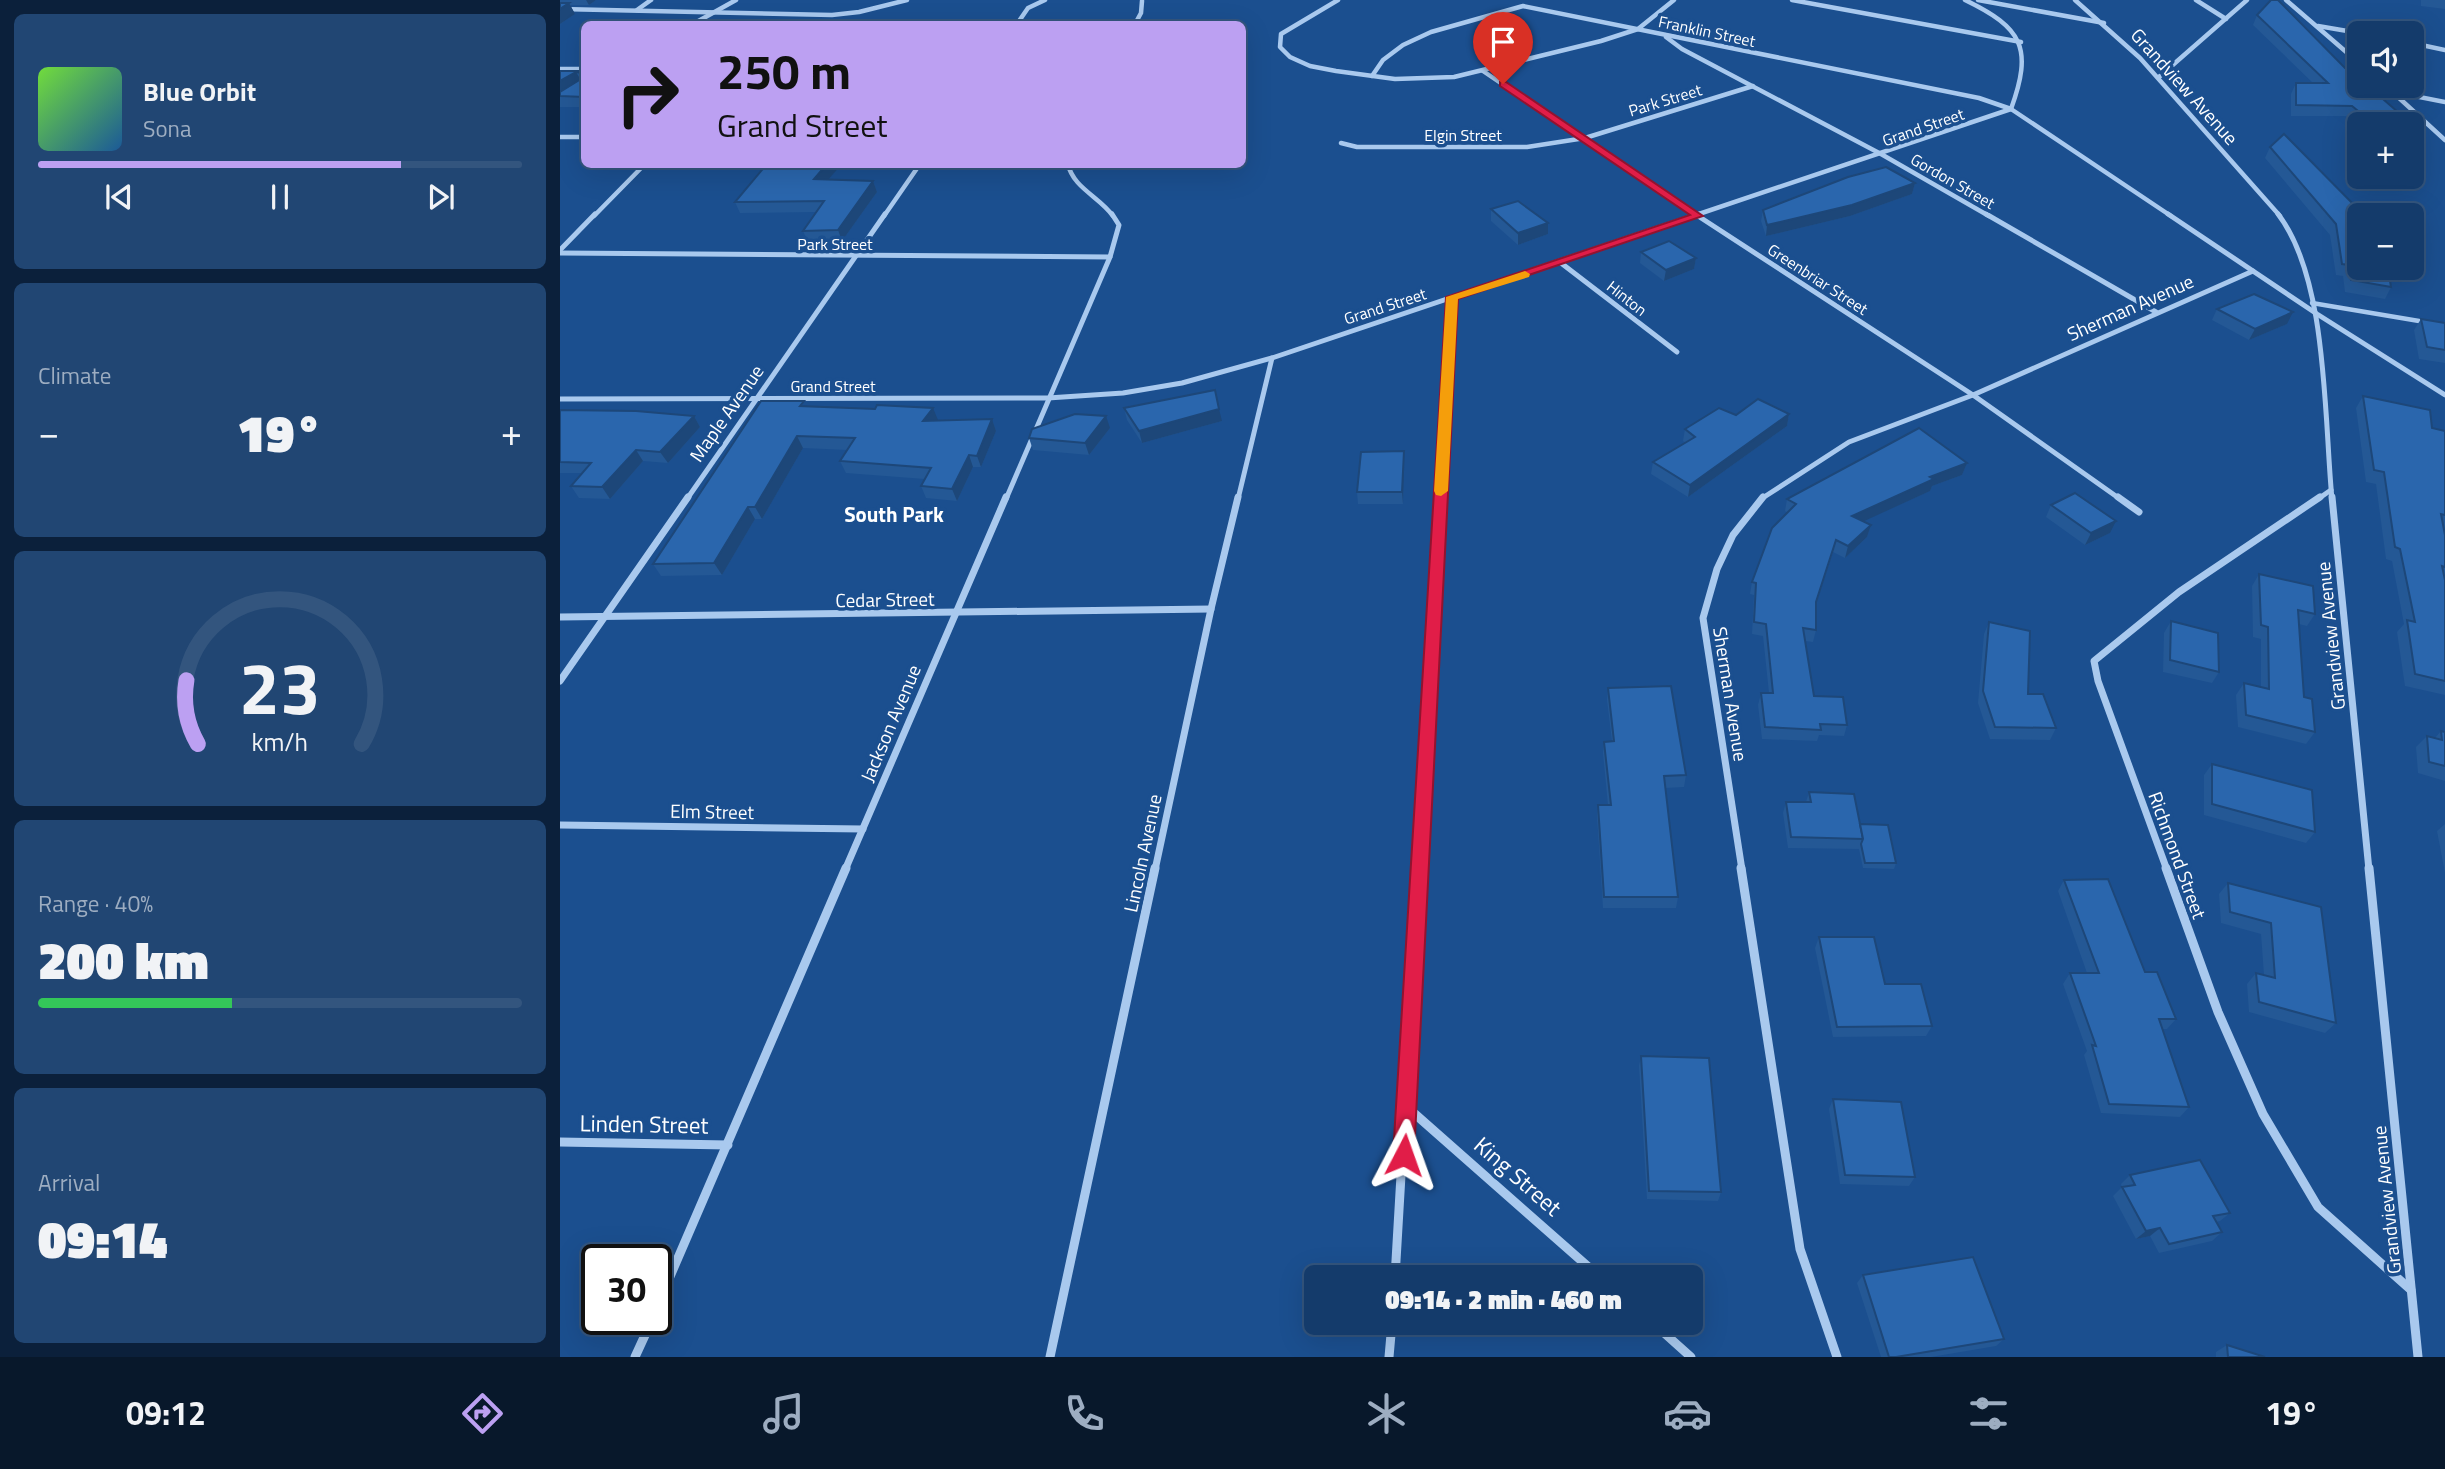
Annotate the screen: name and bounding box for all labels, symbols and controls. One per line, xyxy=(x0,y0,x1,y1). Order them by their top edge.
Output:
street label: Franklin Street xyxy=(1656,9,1758,53)
pin xyxy=(1473,12.0,1533,84)
street label: Grandview Avenue xyxy=(2124,21,2246,151)
map controls xyxy=(2347,21,2424,280)
button: sound xyxy=(2347,21,2424,98)
icon: arrive xyxy=(1484,23,1522,61)
text: 250 m xyxy=(717,33,851,108)
icon: right xyxy=(602,49,693,140)
text: Blue Orbit xyxy=(143,72,256,111)
street label: Park Street xyxy=(1625,77,1705,122)
text: Grand Street xyxy=(717,101,887,149)
street label: Grand Street xyxy=(1879,102,1968,152)
text: Sona xyxy=(143,111,191,146)
button: + xyxy=(2347,112,2424,189)
street label: Elgin Street xyxy=(1424,123,1502,147)
street label: Gordon Street xyxy=(1906,147,2000,215)
icon: previous xyxy=(100,178,138,216)
icon: pause xyxy=(261,178,299,216)
icon: next xyxy=(422,178,460,216)
button: − xyxy=(2347,203,2424,280)
street label: Park Street xyxy=(797,232,873,256)
street label: Greenbriar Street xyxy=(1763,237,1873,321)
street label: Sherman Avenue xyxy=(2062,266,2198,348)
street label: Hinton xyxy=(1602,275,1652,321)
street label: Grand Street xyxy=(1341,281,1430,331)
text: Climate xyxy=(38,358,111,393)
street label: Maple Avenue xyxy=(682,358,770,468)
street label: Grand Street xyxy=(790,374,876,398)
text: 19° xyxy=(237,393,323,472)
text: − xyxy=(38,403,59,461)
text: + xyxy=(501,403,522,461)
district label: South Park xyxy=(844,498,944,530)
street label: Grandview Avenue xyxy=(2308,560,2352,712)
street label: Cedar Street xyxy=(835,584,935,614)
street label: Sherman Avenue xyxy=(1706,625,1756,763)
text: 23 xyxy=(239,633,321,743)
street label: Jackson Avenue xyxy=(852,660,928,786)
text: km/h xyxy=(252,723,308,761)
street label: Richmond Street xyxy=(2142,787,2215,923)
street label: Lincoln Avenue xyxy=(1115,791,1169,915)
street label: Elm Street xyxy=(670,796,755,826)
text: Range · 40% xyxy=(38,886,153,921)
text: 200 km xyxy=(38,920,209,999)
street label: Linden Street xyxy=(579,1105,709,1143)
position arrow xyxy=(1367,1118,1441,1192)
street label: Grandview Avenue xyxy=(2364,1124,2408,1276)
street label: King Street xyxy=(1466,1128,1570,1224)
text: Arrival xyxy=(38,1165,100,1200)
text: 09:14 xyxy=(38,1199,167,1278)
speed limit sign: 30 xyxy=(581,1244,672,1335)
text: 09:14 · 2 min · 460 m xyxy=(1385,1280,1622,1319)
text: 09:12 xyxy=(126,1389,206,1437)
icon: directions xyxy=(458,1389,507,1438)
icon: music xyxy=(759,1389,808,1438)
icon: phone xyxy=(1060,1389,1109,1438)
icon: climate xyxy=(1362,1389,1411,1438)
icon: car xyxy=(1663,1389,1712,1438)
icon: filters xyxy=(1964,1389,2013,1438)
text: 19° xyxy=(2265,1389,2319,1437)

